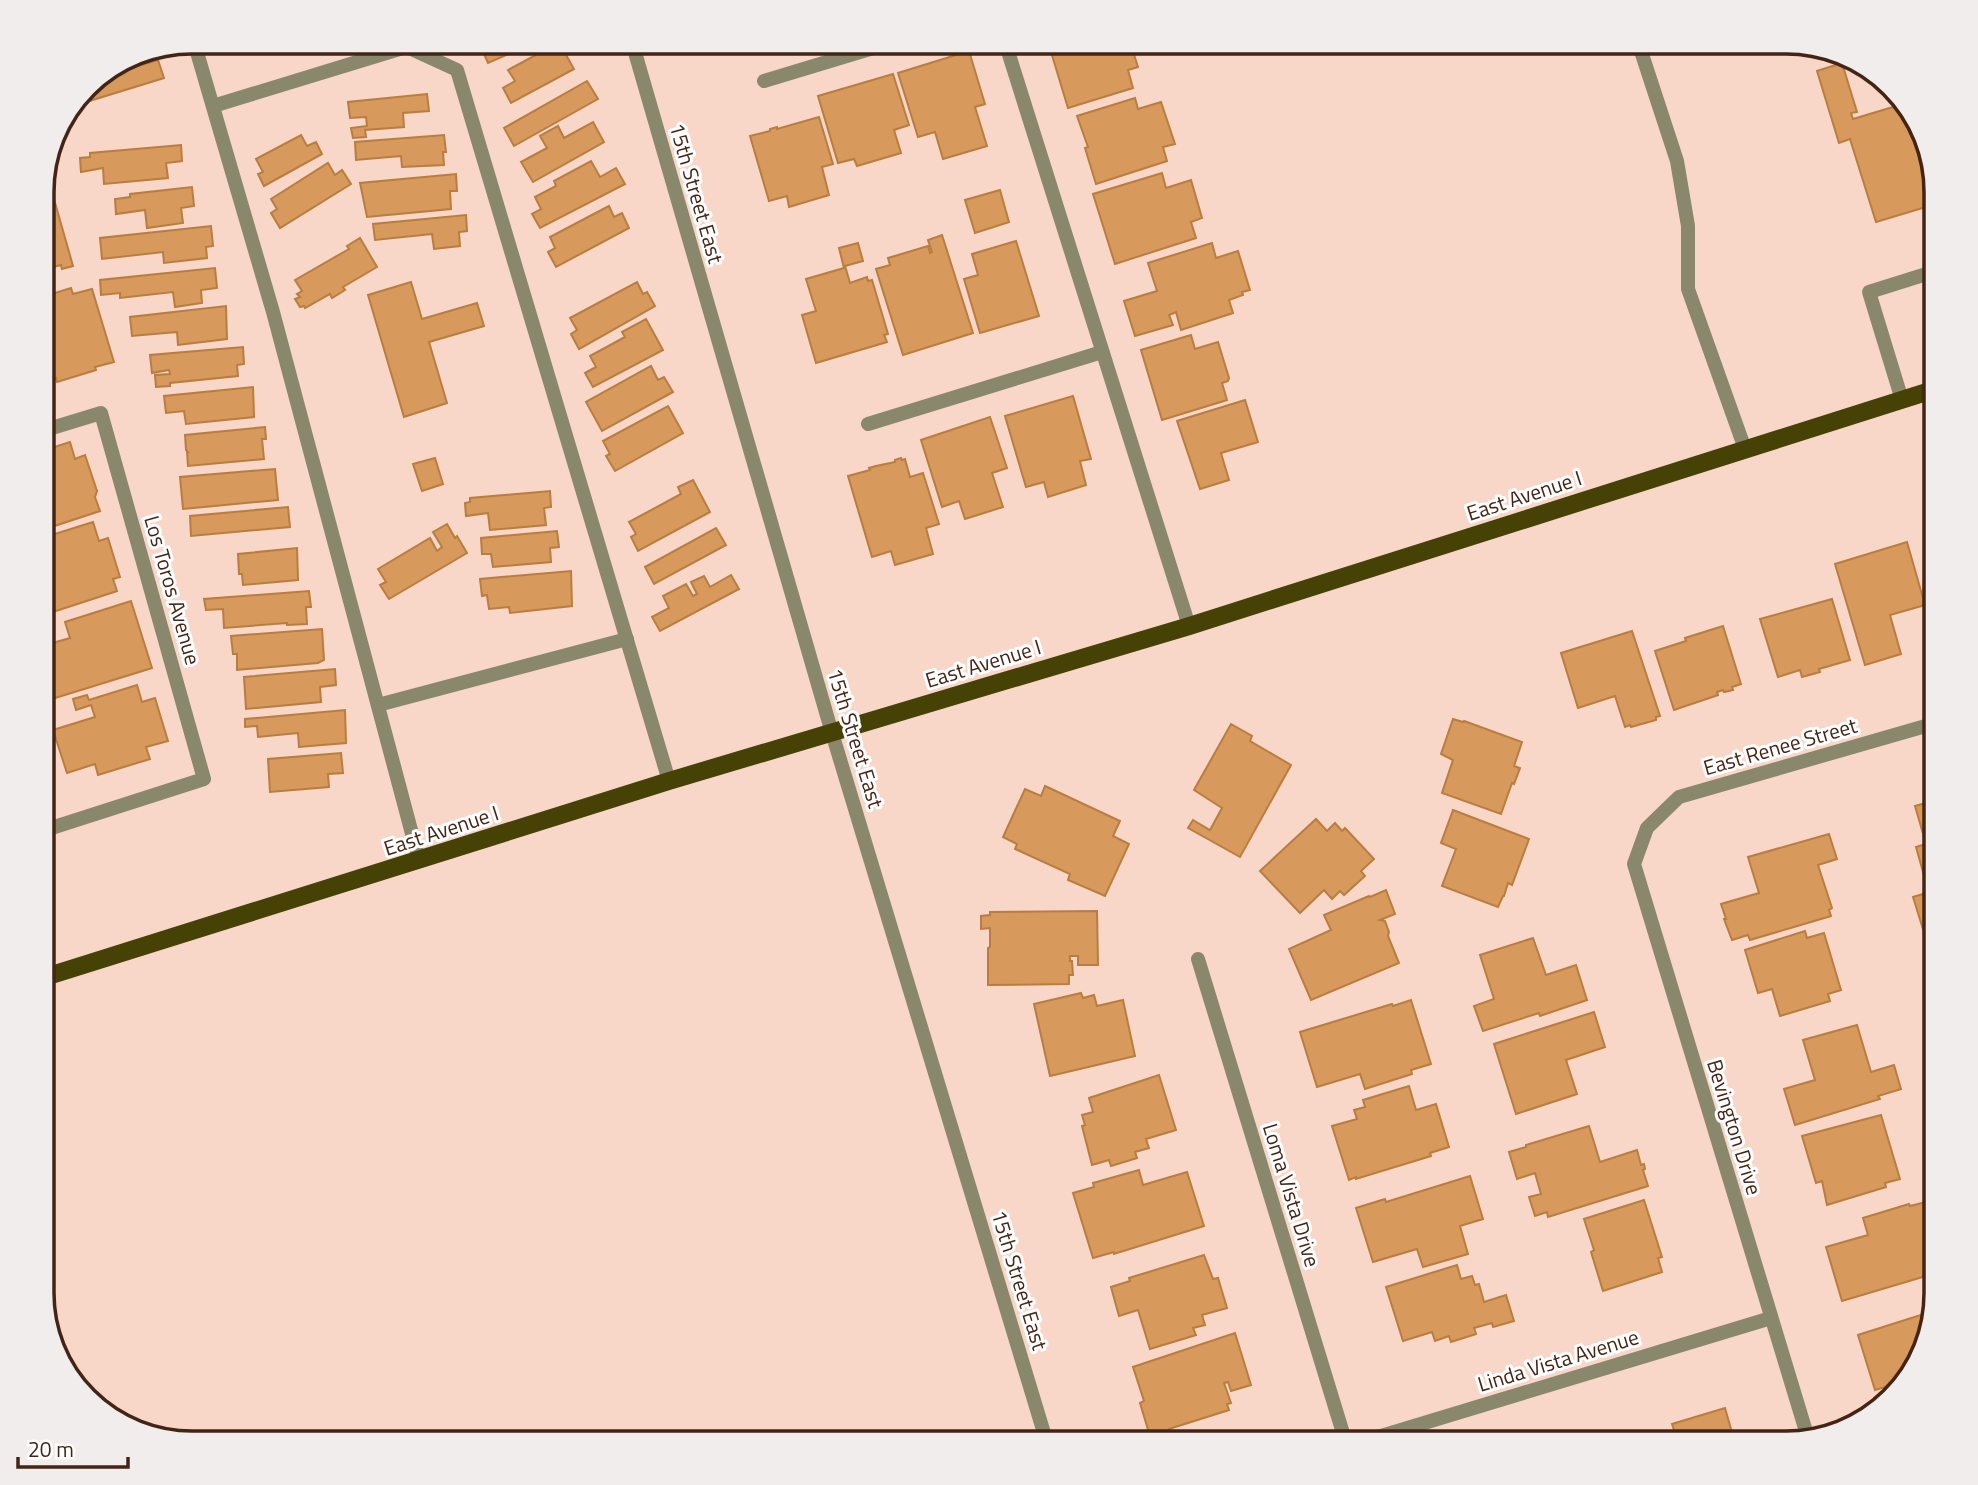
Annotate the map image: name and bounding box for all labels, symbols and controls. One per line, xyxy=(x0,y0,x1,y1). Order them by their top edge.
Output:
street label: 15th Street East xyxy=(662,119,733,268)
street label: East Avenue I xyxy=(1462,461,1586,529)
street label: Los Toros Avenue xyxy=(136,512,210,668)
street label: East Avenue I xyxy=(921,630,1045,696)
street label: 15th Street East xyxy=(820,664,893,813)
street label: East Renee Street xyxy=(1699,709,1861,783)
street label: East Avenue I xyxy=(379,796,503,864)
street label: Bevington Drive xyxy=(1699,1055,1771,1199)
street label: Loma Vista Drive xyxy=(1255,1119,1329,1271)
street label: 15th Street East xyxy=(984,1206,1057,1355)
street label: Linda Vista Avenue xyxy=(1473,1320,1643,1400)
scale bar xyxy=(18,1426,128,1470)
text: 20 m xyxy=(28,1433,74,1465)

